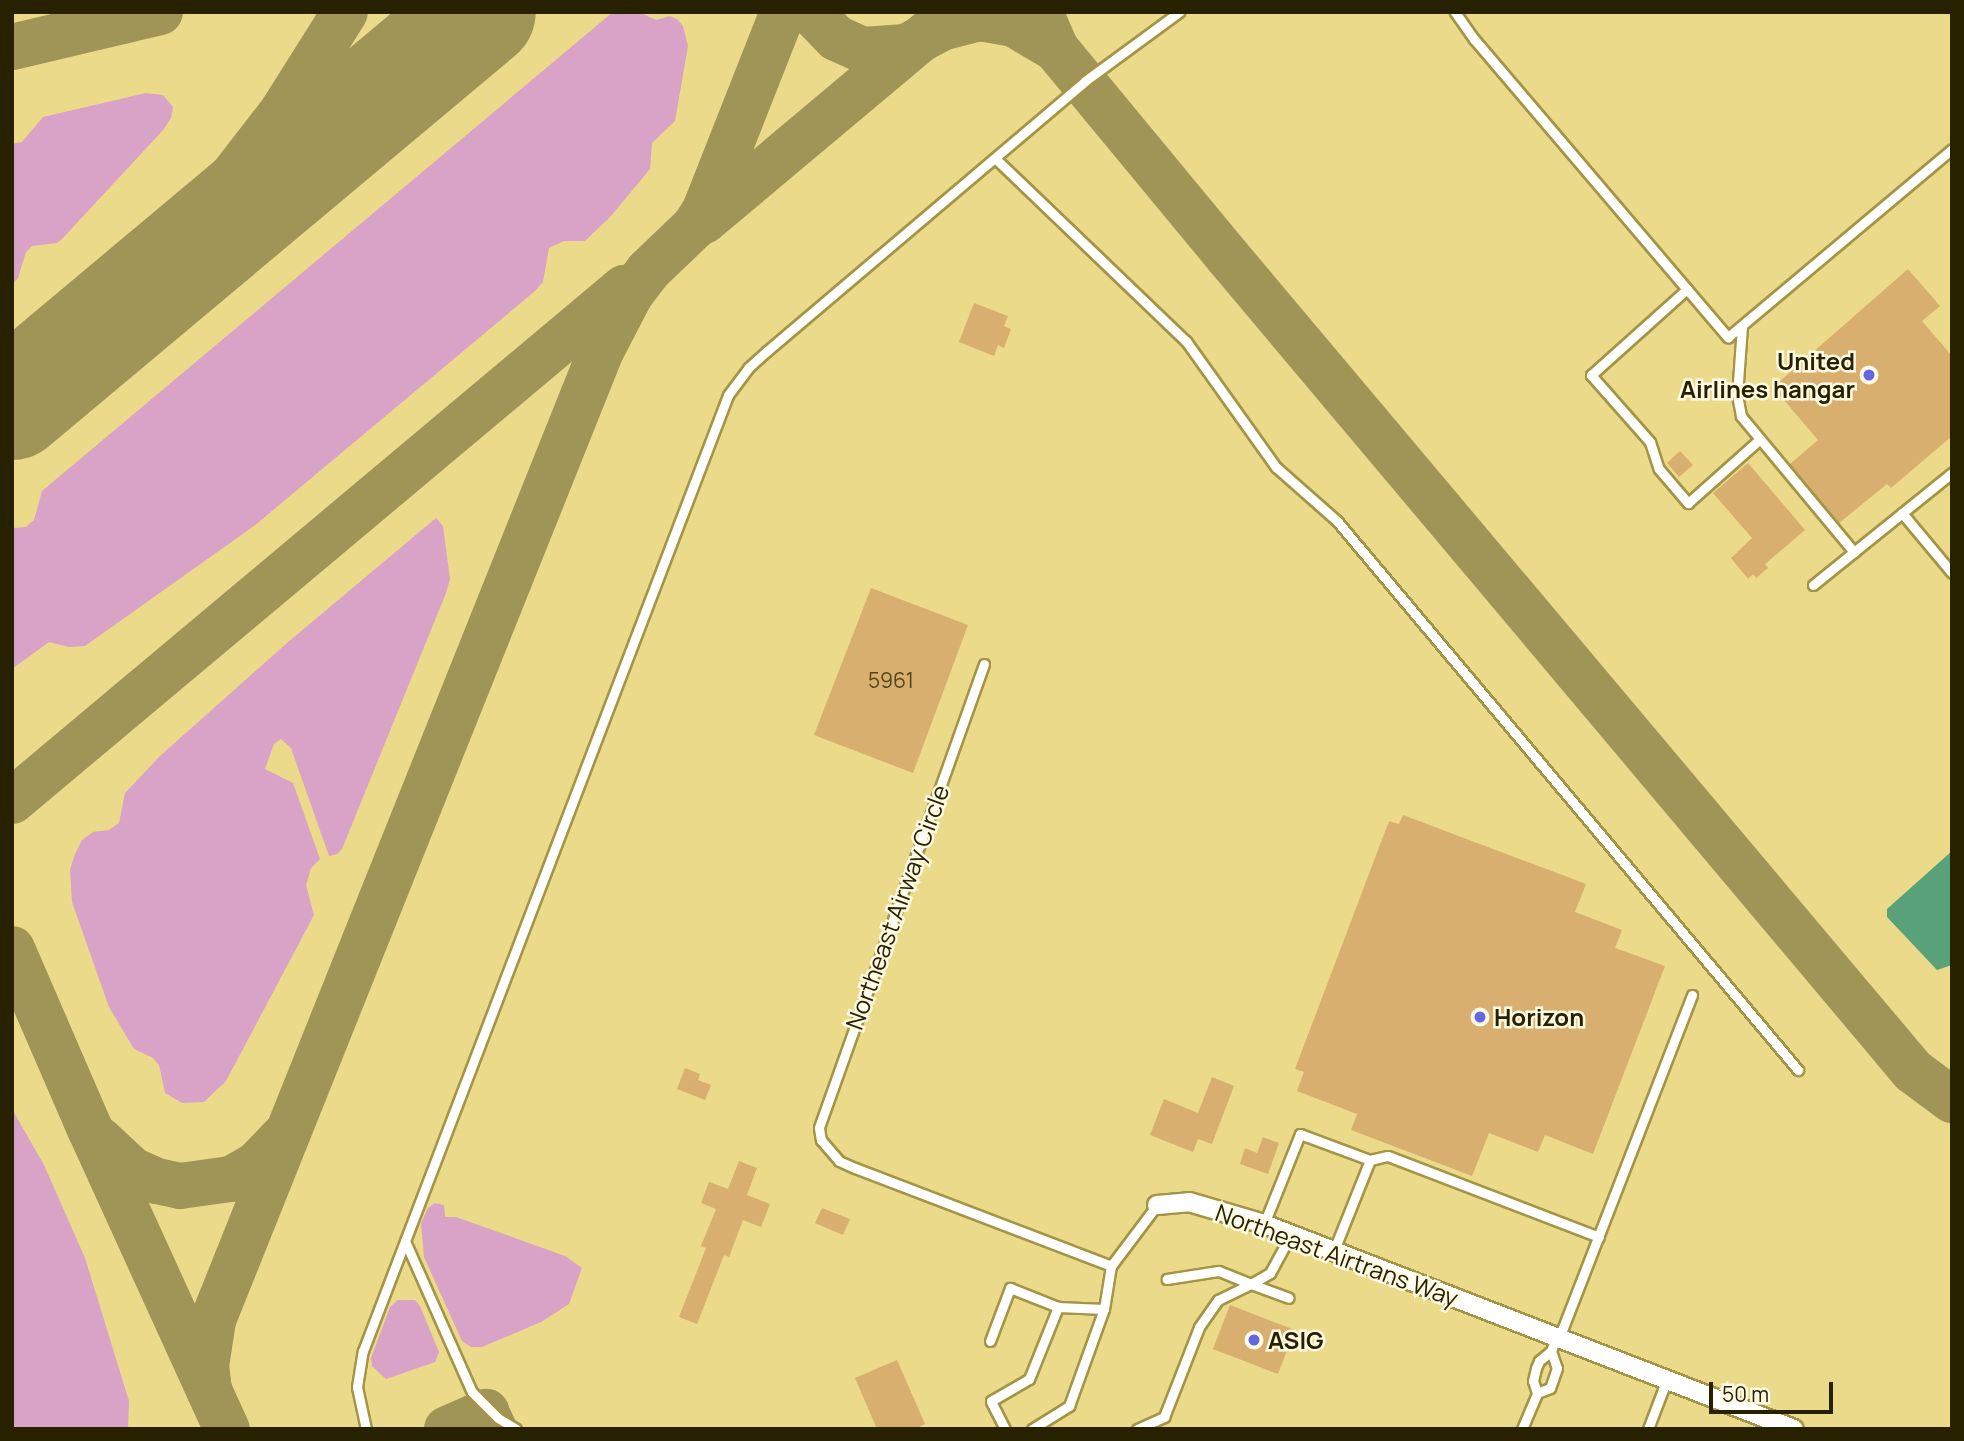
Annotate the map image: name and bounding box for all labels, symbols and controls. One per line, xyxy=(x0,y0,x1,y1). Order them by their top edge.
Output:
place label: United Airlines hangar xyxy=(1680,347,1855,403)
marker: United Airlines hangar xyxy=(1861,367,1877,383)
house number: 5961 xyxy=(868,667,914,693)
street label: Northeast Airway Circle xyxy=(839,781,955,1033)
place label: Horizon xyxy=(1494,1003,1584,1031)
marker: Horizon xyxy=(1472,1009,1488,1025)
street label: Northeast Airtrans Way xyxy=(1212,1198,1462,1312)
place label: ASIG xyxy=(1268,1326,1324,1354)
marker: ASIG xyxy=(1246,1332,1262,1348)
scale bar xyxy=(1712,1368,1836,1412)
text: 50 m xyxy=(1722,1380,1769,1408)

